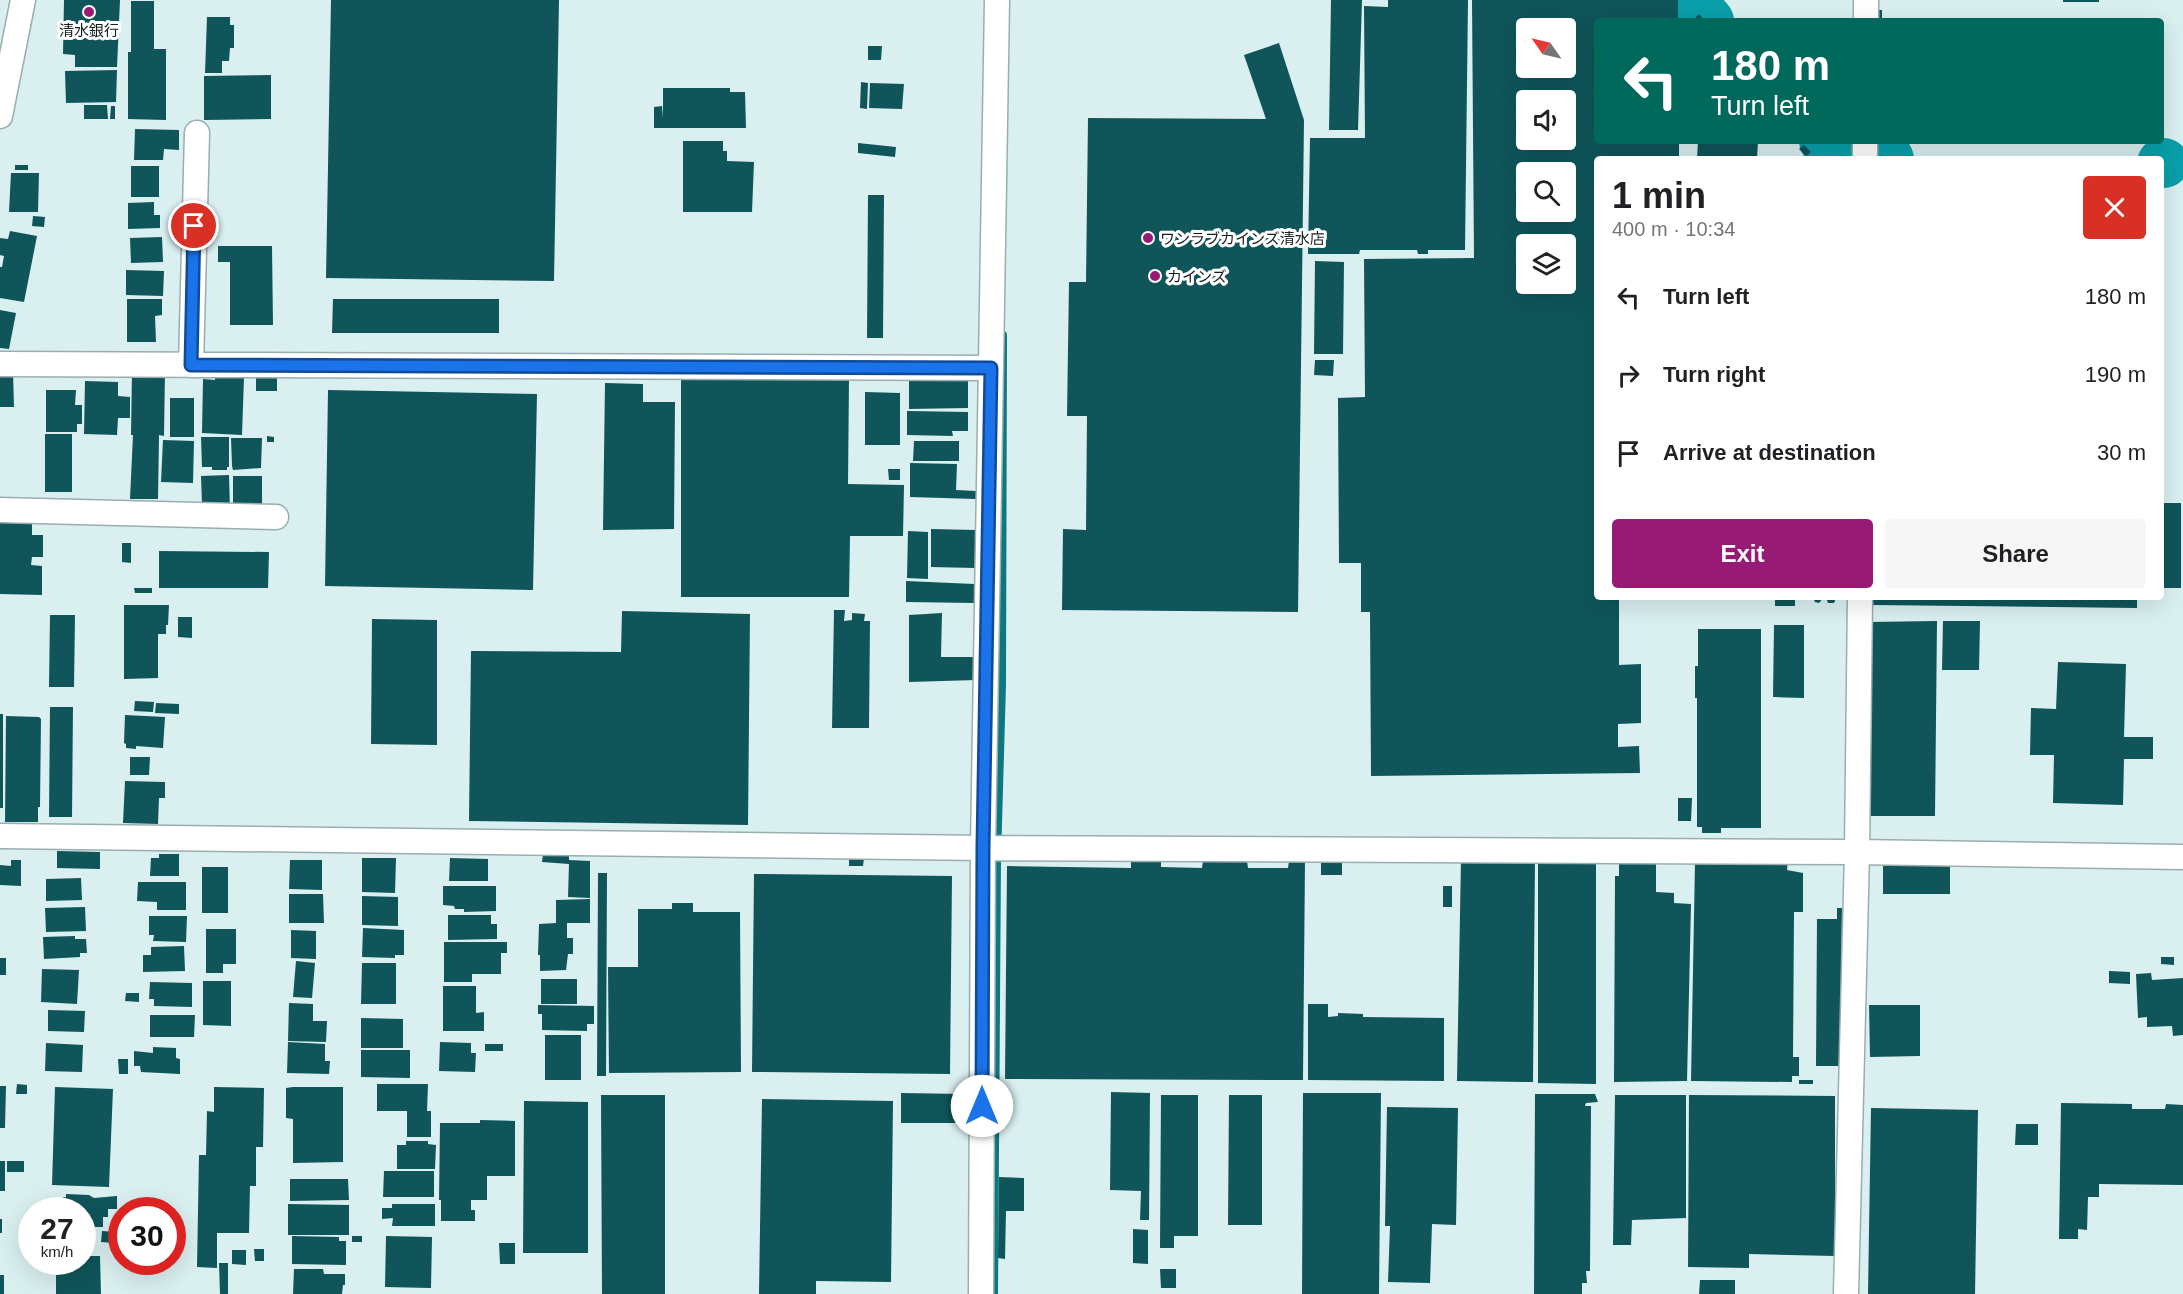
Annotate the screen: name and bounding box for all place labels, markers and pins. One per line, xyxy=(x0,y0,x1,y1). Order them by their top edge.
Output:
marker: 清水銀行 xyxy=(82,5,96,19)
place label: 清水銀行 xyxy=(59,22,119,39)
pin xyxy=(168,200,219,251)
place label: ワンラブカインズ清水店 xyxy=(1160,230,1325,247)
marker: ワンラブカインズ清水店 xyxy=(1141,231,1155,245)
place label: カインズ xyxy=(1167,268,1227,285)
marker: カインズ xyxy=(1148,269,1162,283)

